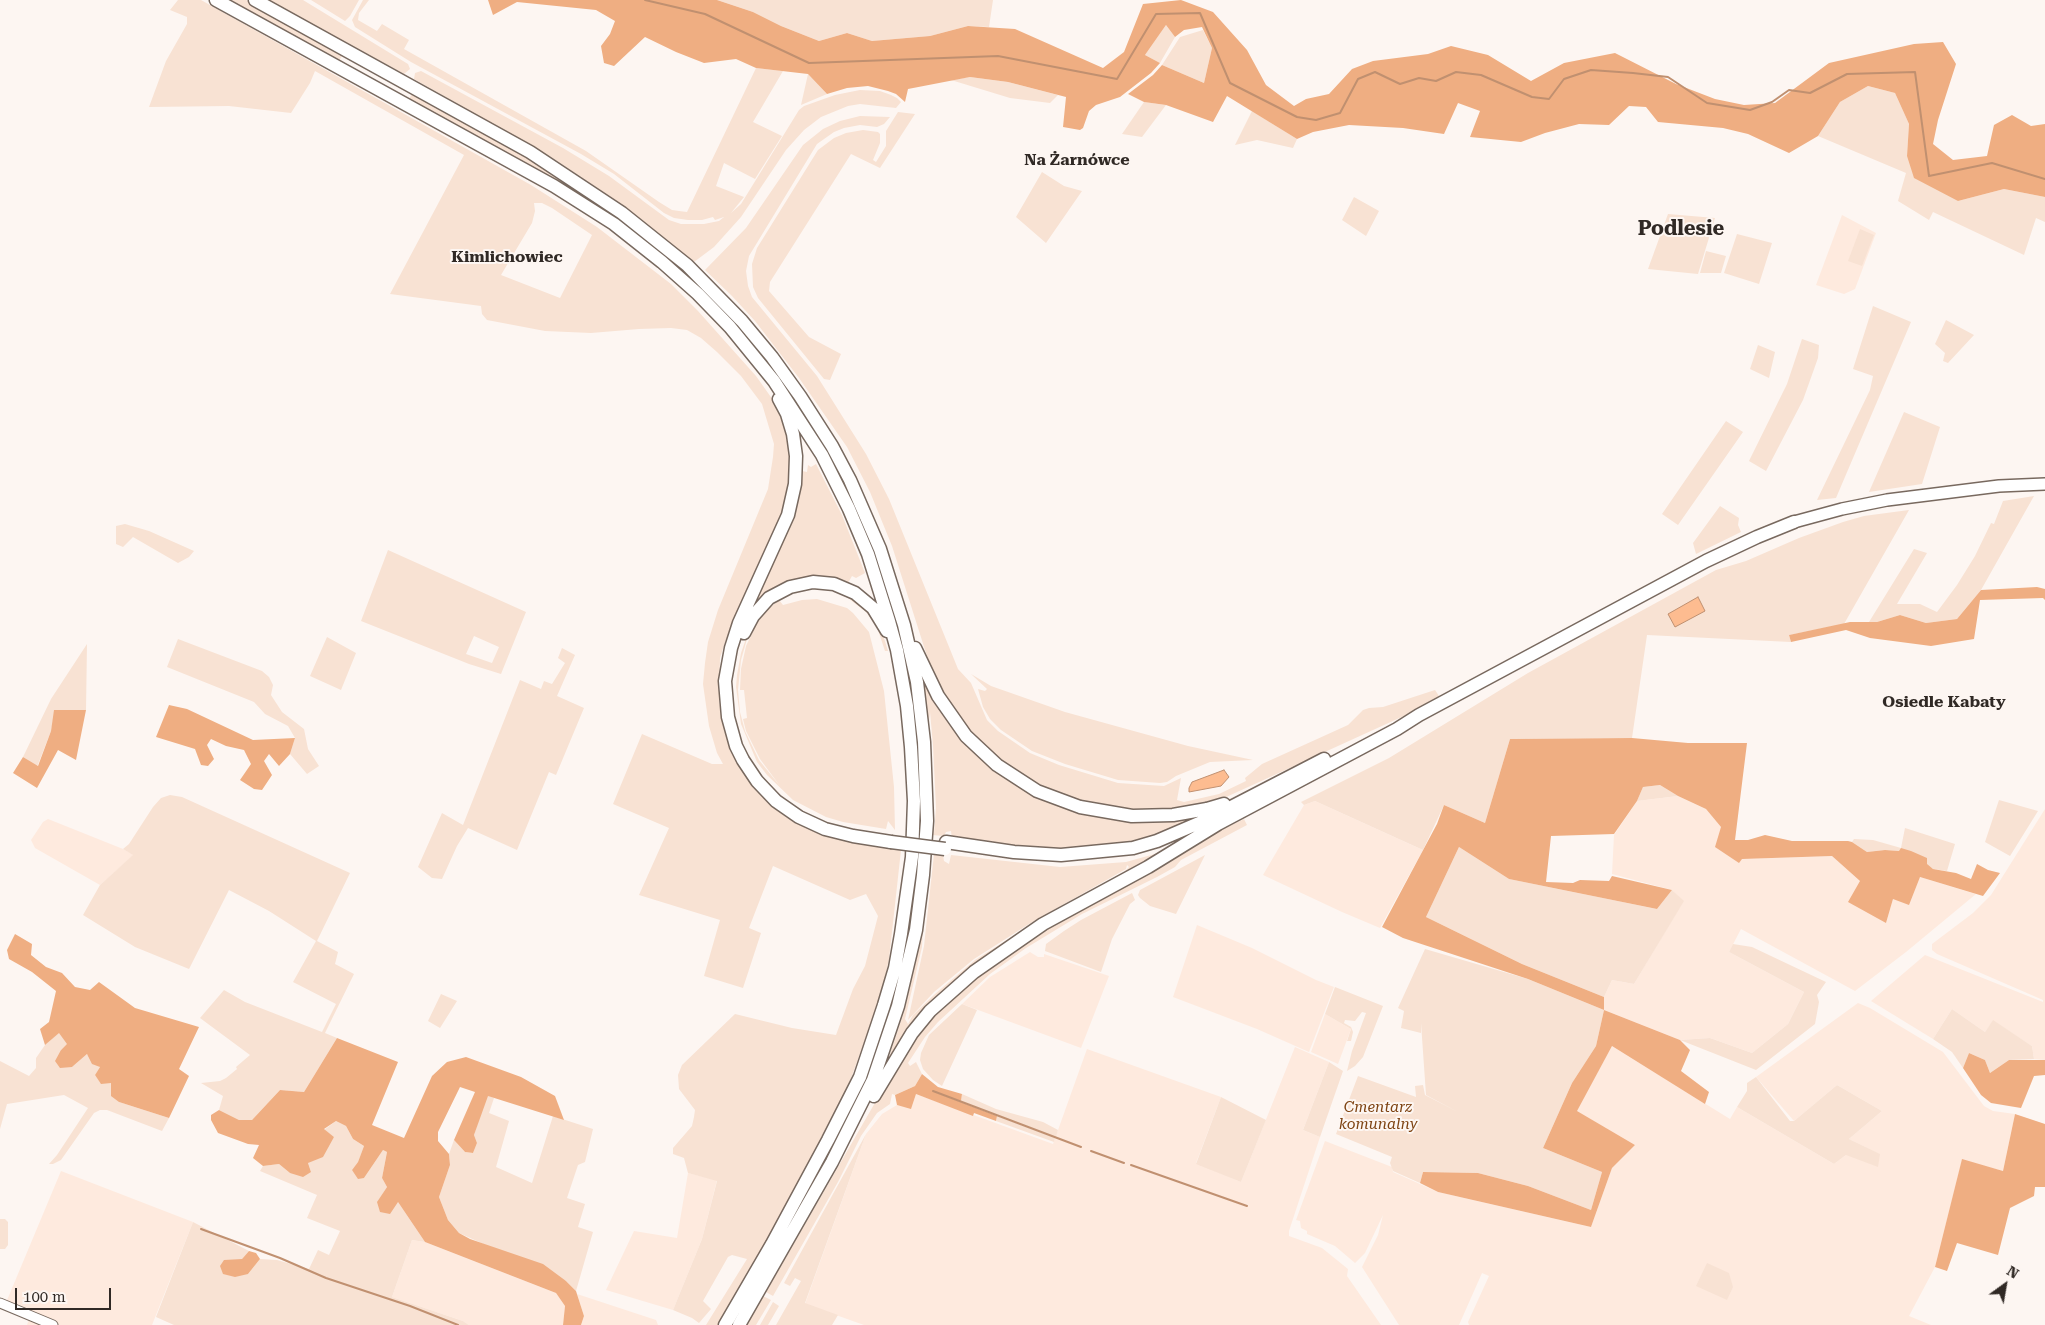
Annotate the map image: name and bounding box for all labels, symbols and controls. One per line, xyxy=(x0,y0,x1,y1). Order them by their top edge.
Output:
district label: Na Żarnówce xyxy=(1024,150,1130,170)
district label: Podlesie xyxy=(1638,217,1724,241)
district label: Kimlichowiec xyxy=(451,247,563,267)
district label: Osiedle Kabaty xyxy=(1882,692,2006,712)
park label: Cmentarz komunalny xyxy=(1339,1099,1417,1134)
north arrow xyxy=(1980,1260,2030,1310)
text: N xyxy=(2004,1263,2022,1282)
scale bar xyxy=(18,1278,114,1310)
text: 100 m xyxy=(23,1288,66,1306)

